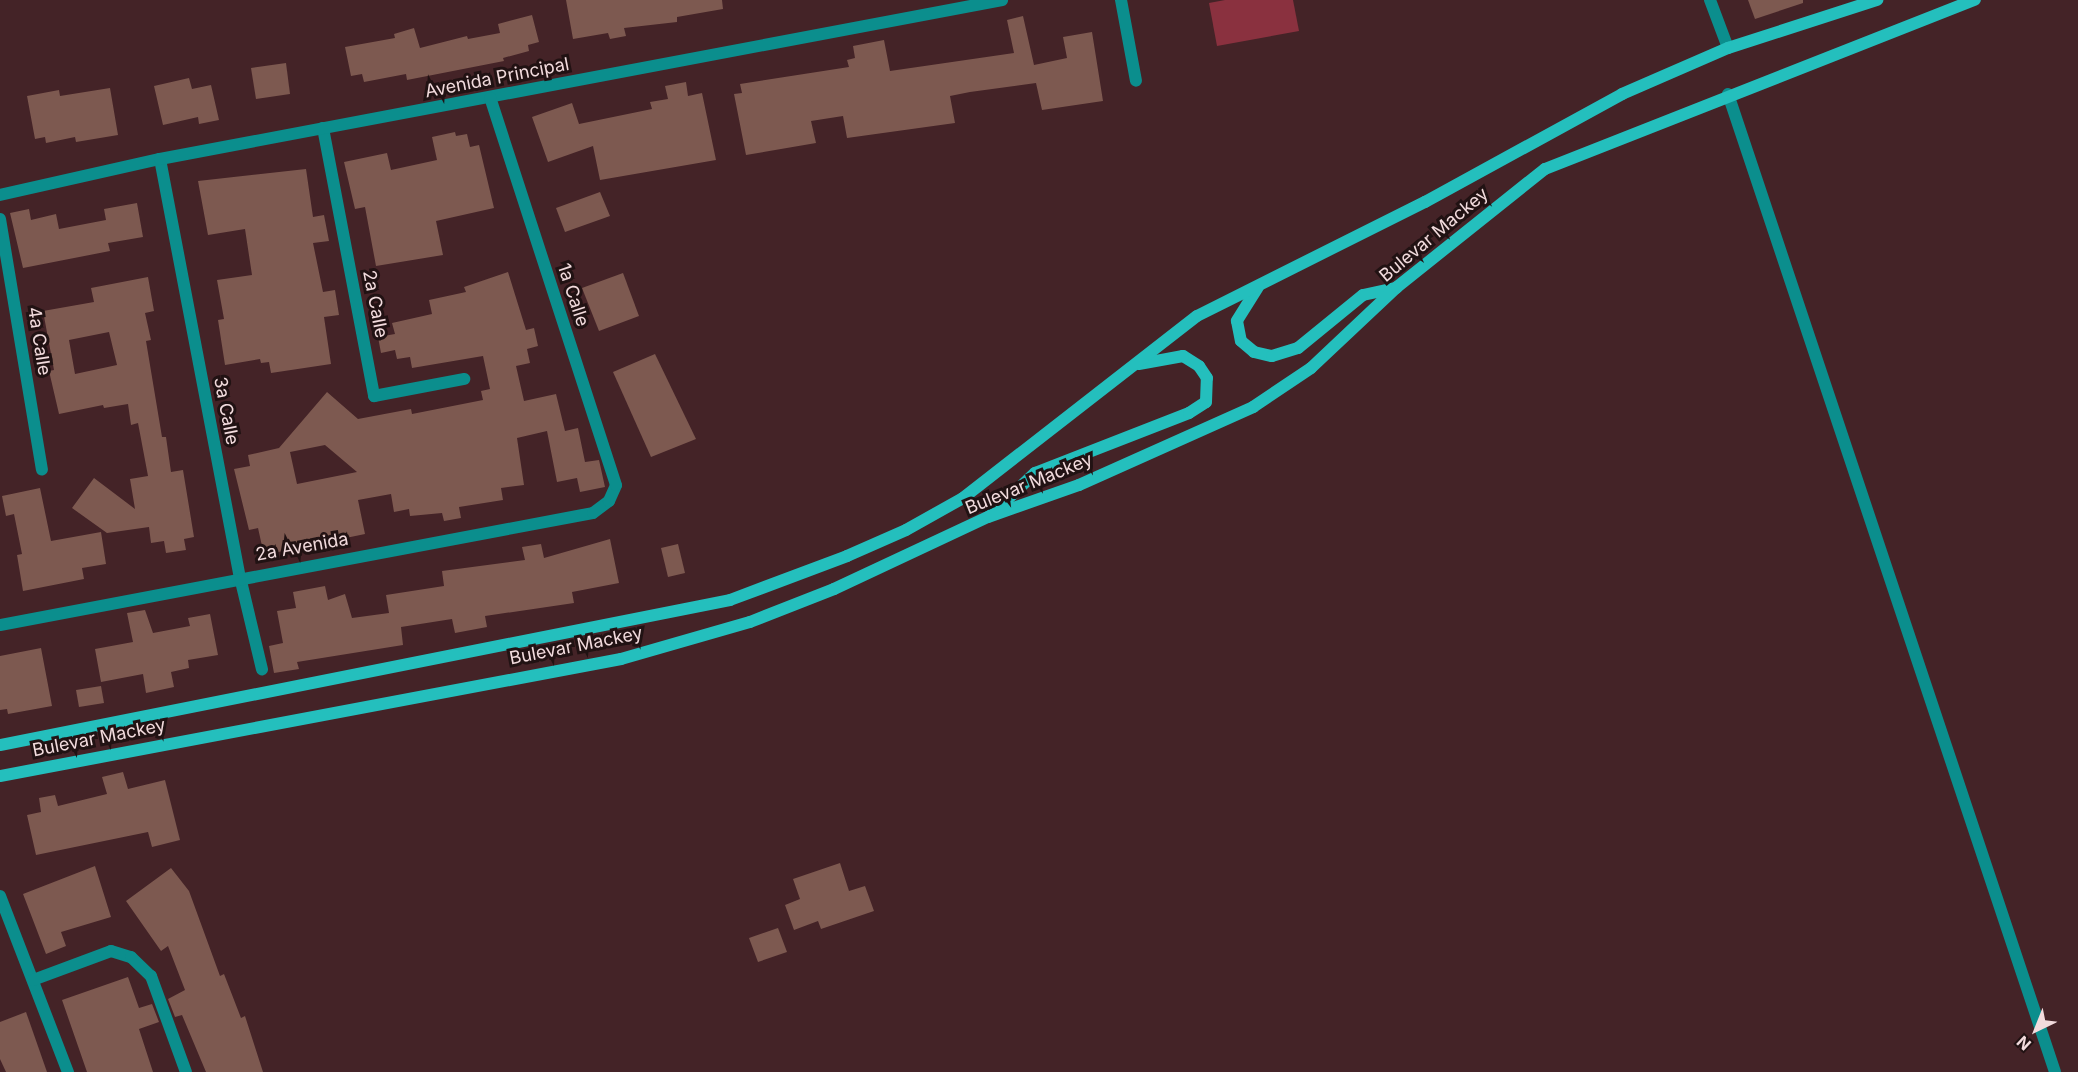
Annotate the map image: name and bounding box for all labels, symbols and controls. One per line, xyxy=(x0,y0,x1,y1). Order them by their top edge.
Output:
street label: Avenida Principal xyxy=(423,53,571,103)
street label: Bulevar Mackey xyxy=(1375,183,1493,287)
street label: 1a Calle xyxy=(553,261,593,329)
street label: 2a Calle xyxy=(358,268,392,340)
street label: 4a Calle xyxy=(23,305,55,377)
street label: 3a Calle xyxy=(209,375,243,447)
street label: Bulevar Mackey xyxy=(962,449,1096,519)
street label: 2a Avenida xyxy=(254,528,350,566)
street label: Bulevar Mackey xyxy=(508,622,644,670)
street label: Bulevar Mackey xyxy=(31,714,167,762)
north arrow xyxy=(2006,1000,2066,1060)
text: N xyxy=(2012,1032,2035,1055)

